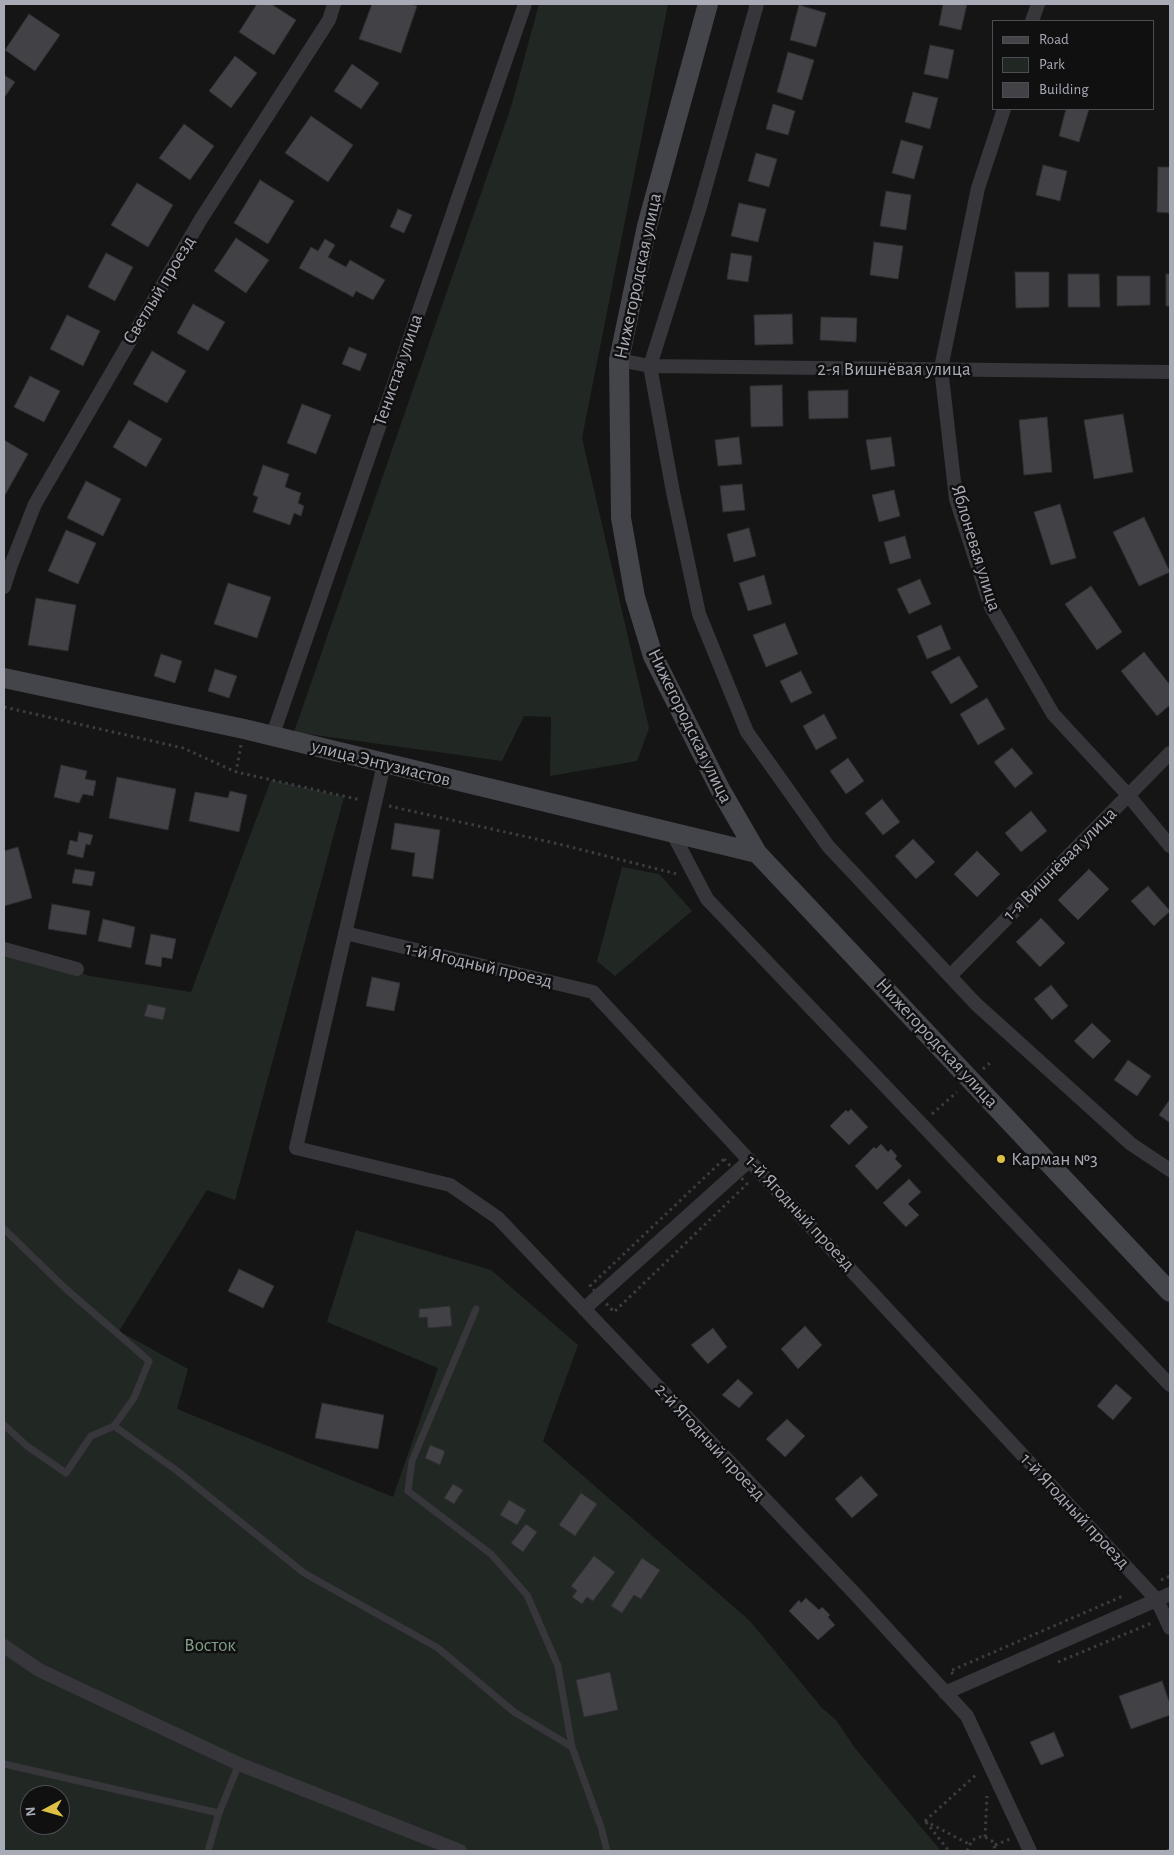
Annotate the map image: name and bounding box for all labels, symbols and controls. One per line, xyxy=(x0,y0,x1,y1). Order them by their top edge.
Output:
legend xyxy=(992,20,1154,110)
text: Road xyxy=(1039,32,1069,47)
text: Park xyxy=(1039,57,1065,72)
text: Building xyxy=(1039,82,1089,97)
street label: Нижегородская улица xyxy=(609,191,667,361)
street label: Светлый проезд xyxy=(118,232,200,348)
street label: Тенистая улица xyxy=(368,311,428,429)
street label: 2-я Вишнёвая улица xyxy=(817,358,971,380)
street label: Яблоневая улица xyxy=(946,482,1006,614)
street label: Нижегородская улица xyxy=(643,645,737,807)
street label: улица Энтузиастов xyxy=(309,735,453,791)
street label: 1-я Вишнёвая улица xyxy=(998,802,1122,926)
street label: 1-й Ягодный проезд xyxy=(403,937,555,993)
street label: Нижегородская улица xyxy=(871,973,1003,1113)
place label: Карман №3 xyxy=(1011,1148,1098,1170)
street label: 1-й Ягодный проезд xyxy=(740,1150,860,1276)
marker: Карман №3 xyxy=(995,1153,1007,1165)
street label: 2-й Ягодный проезд xyxy=(650,1379,770,1505)
street label: 1-й Ягодный проезд xyxy=(1015,1448,1135,1574)
park label: Восток xyxy=(184,1634,236,1656)
north arrow xyxy=(20,1785,70,1835)
text: N xyxy=(24,1806,39,1817)

